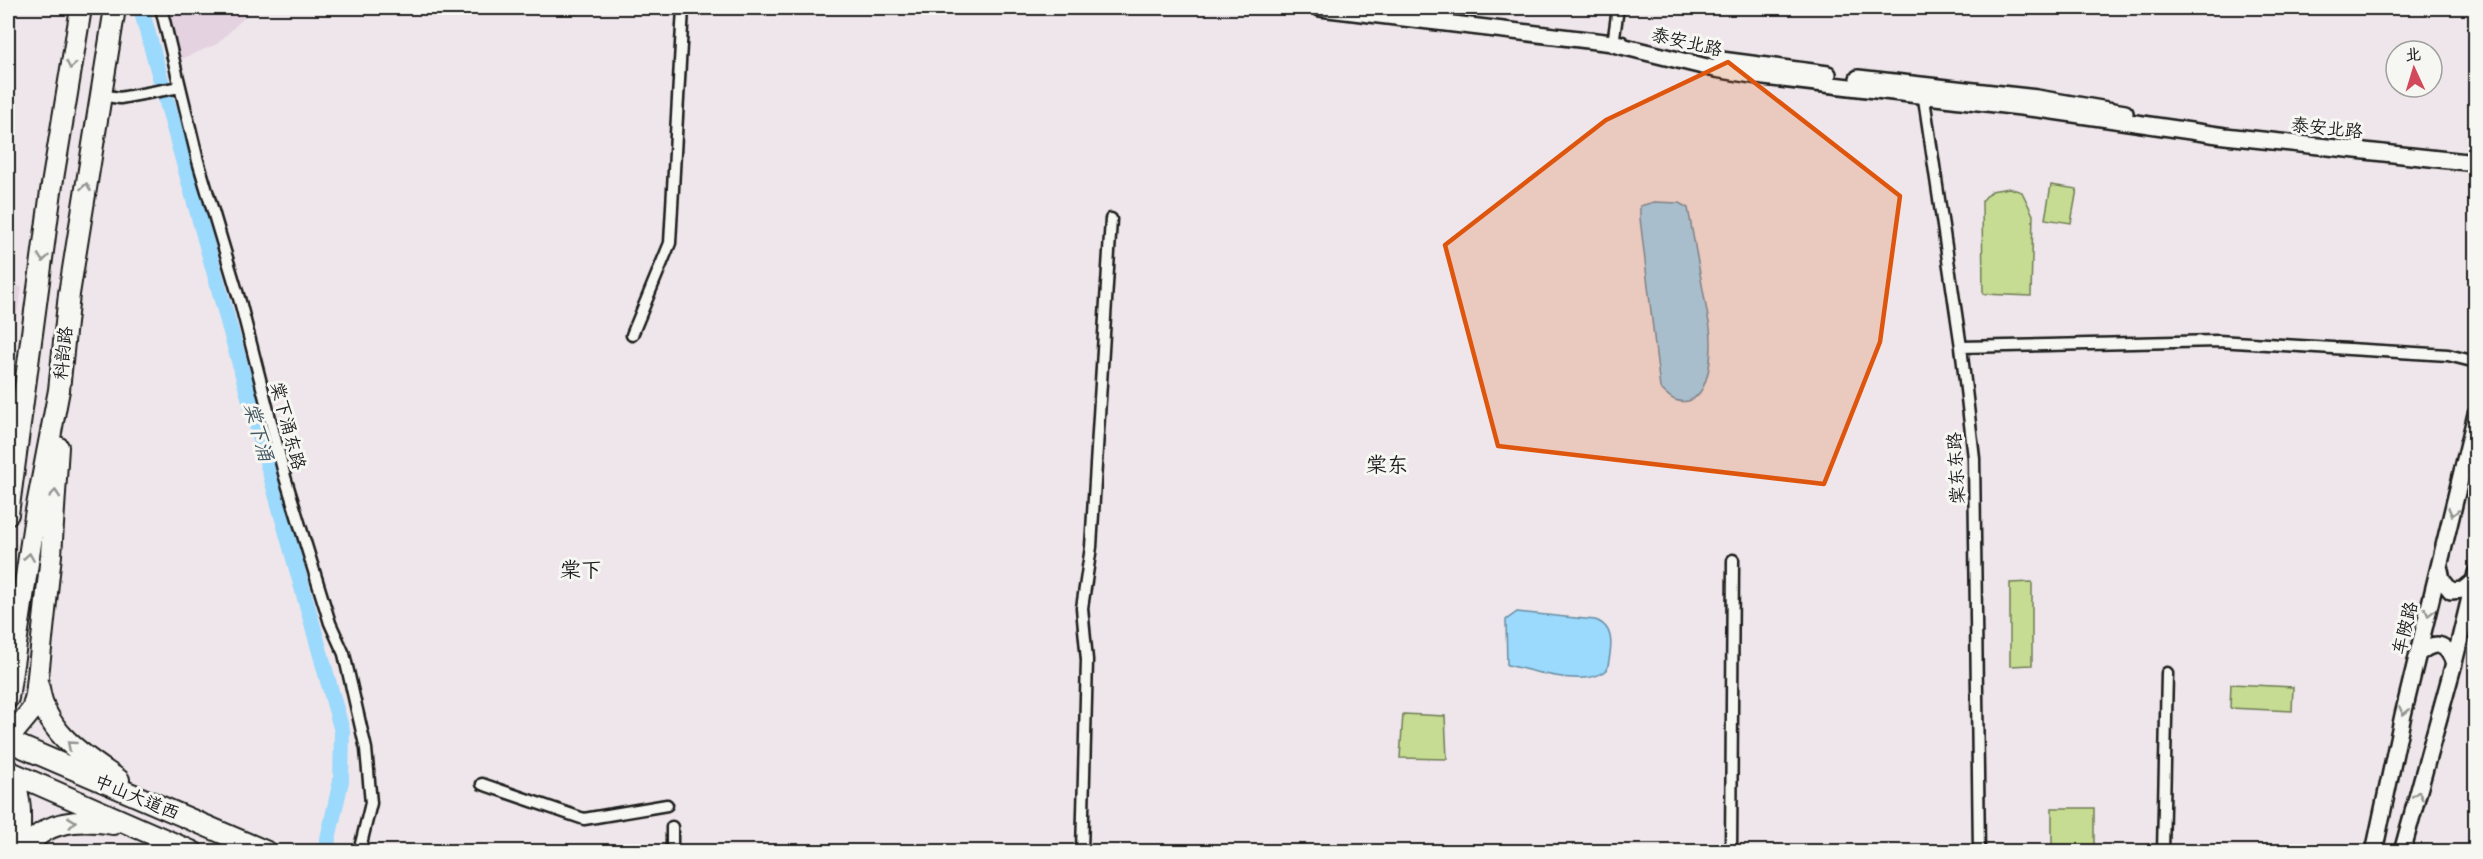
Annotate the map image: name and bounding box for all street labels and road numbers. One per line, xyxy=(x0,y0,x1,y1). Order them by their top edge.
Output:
street label: 泰安北路 xyxy=(1648,18,1726,66)
street label: 泰安北路 xyxy=(2290,108,2364,148)
street label: 科韵路 xyxy=(44,324,82,382)
street label: 棠下涌东路 xyxy=(261,378,315,474)
street label: 棠东东路 xyxy=(1938,431,1974,505)
street label: 车陂路 xyxy=(2383,598,2427,658)
street label: 中山大道西 xyxy=(89,765,185,829)

